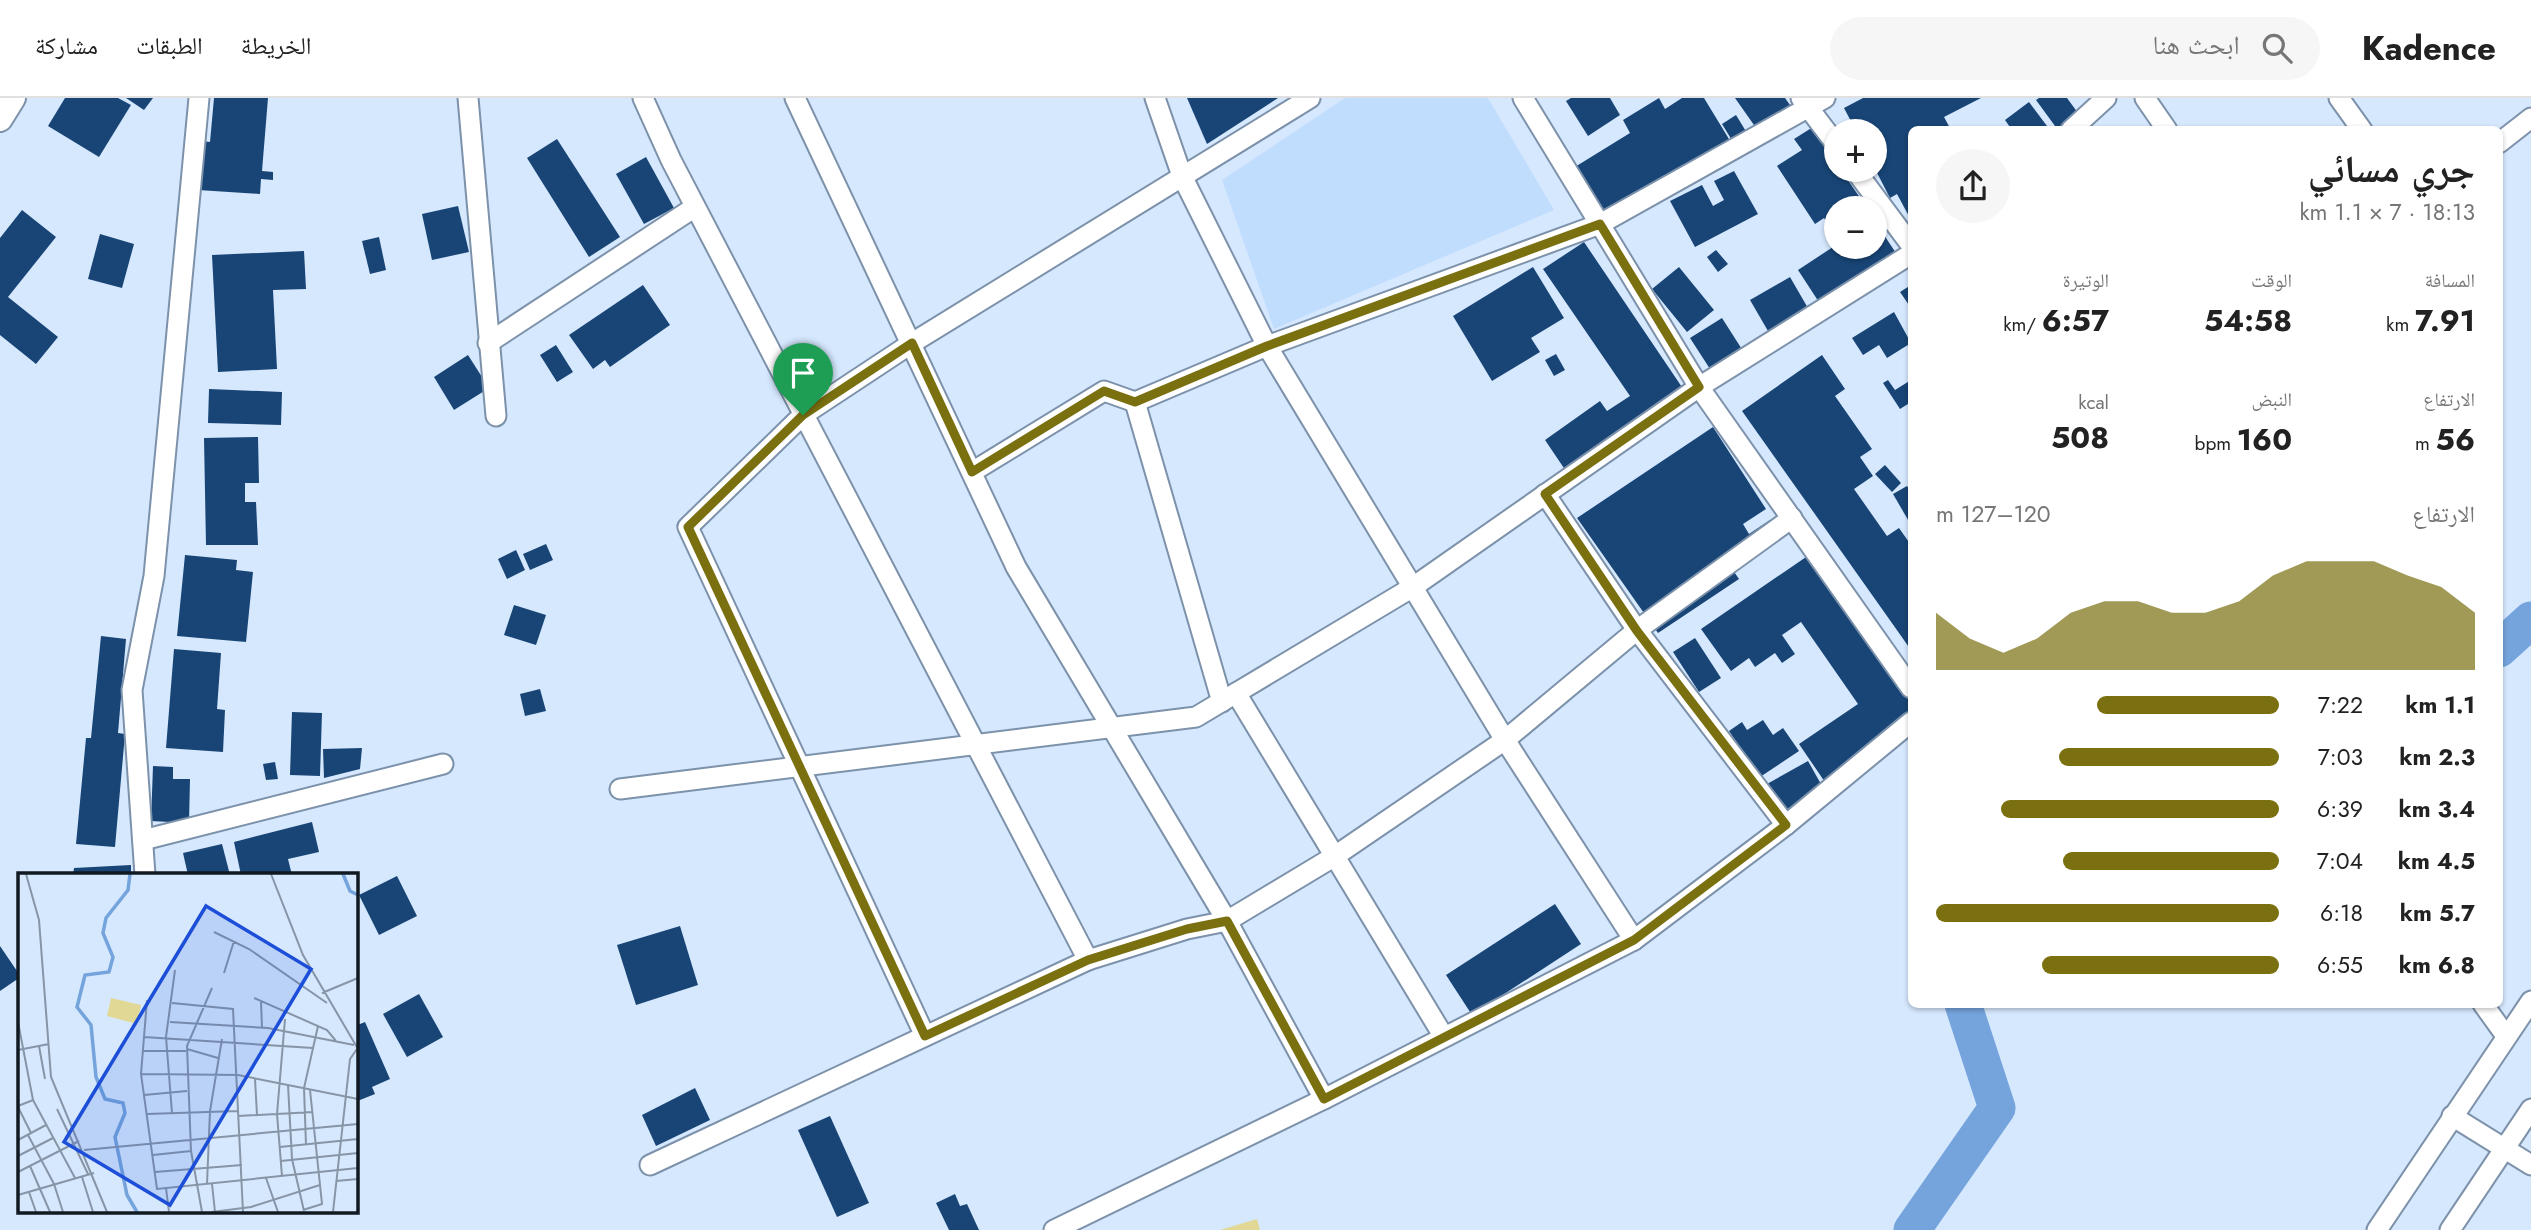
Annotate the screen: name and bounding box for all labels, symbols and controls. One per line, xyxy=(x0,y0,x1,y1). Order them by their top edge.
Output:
search box xyxy=(1830,17,2320,80)
text: Kadence xyxy=(2362,25,2496,72)
text: ابحث هنا xyxy=(2153,26,2240,64)
text: مشاركة xyxy=(35,28,98,63)
text: الطبقات xyxy=(136,28,203,63)
text: الخريطة xyxy=(241,28,311,63)
icon: search xyxy=(2258,29,2296,67)
map controls xyxy=(1824,119,1887,259)
button: + xyxy=(1824,119,1887,182)
text: جري مسائي xyxy=(2308,141,2475,196)
button: share xyxy=(1936,149,2010,223)
text: 18:13 · 7 × 1.1 km xyxy=(2299,195,2475,229)
button: − xyxy=(1824,196,1887,259)
text: الوتيرة xyxy=(2063,267,2109,294)
text: الوقت xyxy=(2251,267,2292,294)
text: المسافة xyxy=(2425,267,2475,294)
text: 6:57 xyxy=(2042,299,2109,342)
text: 54:58 xyxy=(2204,299,2292,342)
text: 7.91 xyxy=(2415,299,2475,342)
text: /km xyxy=(2003,311,2042,338)
text: km xyxy=(2386,311,2415,338)
pin xyxy=(773,343,833,415)
icon: arrive xyxy=(784,354,822,392)
text: النبض xyxy=(2251,386,2292,413)
text: الارتفاع xyxy=(2423,386,2475,413)
text: kcal xyxy=(2078,389,2109,416)
text: 508 xyxy=(2051,416,2109,459)
text: 160 xyxy=(2237,418,2292,461)
text: 56 xyxy=(2436,418,2475,461)
text: bpm xyxy=(2195,430,2237,457)
text: m xyxy=(2415,430,2436,457)
text: 120–127 m xyxy=(1936,497,2051,531)
text: الارتفاع xyxy=(2412,497,2475,531)
text: 7:22 xyxy=(2318,688,2363,722)
text: 1.1 km xyxy=(2405,688,2475,722)
text: 7:03 xyxy=(2318,740,2363,774)
text: 2.3 km xyxy=(2399,740,2475,774)
text: 6:39 xyxy=(2317,792,2363,826)
text: 3.4 km xyxy=(2399,792,2475,826)
text: 7:04 xyxy=(2317,844,2363,878)
text: 4.5 km xyxy=(2398,844,2475,878)
inset map xyxy=(18,873,357,1212)
text: 6:18 xyxy=(2320,896,2363,930)
text: 5.7 km xyxy=(2400,896,2475,930)
text: 6:55 xyxy=(2317,948,2363,982)
text: 6.8 km xyxy=(2399,948,2475,982)

